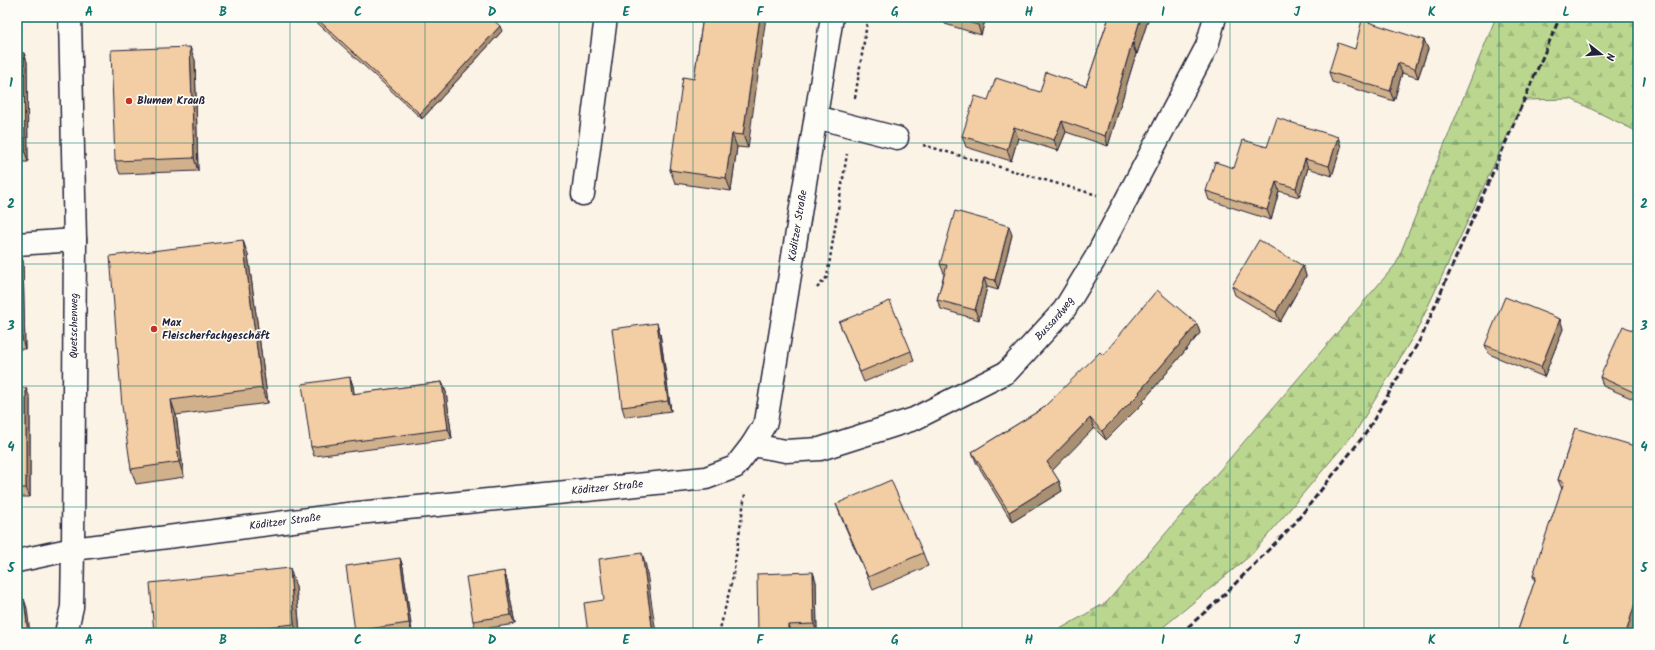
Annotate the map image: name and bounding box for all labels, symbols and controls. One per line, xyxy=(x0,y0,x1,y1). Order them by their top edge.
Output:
text: A xyxy=(85,2,93,23)
text: B xyxy=(219,2,227,23)
text: C xyxy=(354,2,362,23)
text: D xyxy=(488,2,497,23)
text: E xyxy=(622,2,630,23)
text: F xyxy=(756,2,764,23)
text: G xyxy=(891,2,899,23)
text: H xyxy=(1025,2,1034,23)
text: I xyxy=(1161,2,1165,23)
text: J xyxy=(1294,2,1301,23)
text: K xyxy=(1428,2,1436,23)
text: L xyxy=(1562,2,1570,23)
north arrow xyxy=(1581,34,1621,74)
text: N xyxy=(1600,51,1619,63)
text: 1 xyxy=(9,73,13,94)
text: 1 xyxy=(1642,73,1646,94)
place label: Blumen Krauß xyxy=(137,92,205,110)
marker: Blumen Krauß xyxy=(124,96,134,106)
street label: Köditzer Straße xyxy=(783,189,813,263)
text: 2 xyxy=(7,194,15,215)
text: 2 xyxy=(1640,194,1648,215)
street label: Quetschenweg xyxy=(65,293,84,359)
street label: Bussardweg xyxy=(1031,293,1079,345)
place label: Max Fleischerfachgeschäft xyxy=(162,314,271,345)
text: 3 xyxy=(6,316,15,337)
text: 3 xyxy=(1639,316,1648,337)
marker: Max Fleischerfachgeschäft xyxy=(149,324,159,334)
text: 4 xyxy=(7,437,15,458)
text: 4 xyxy=(1640,437,1648,458)
street label: Köditzer Straße xyxy=(570,475,644,500)
street label: Köditzer Straße xyxy=(248,509,322,535)
text: 5 xyxy=(7,558,16,579)
text: 5 xyxy=(1640,558,1649,579)
text: A xyxy=(85,630,93,650)
text: B xyxy=(219,630,227,650)
text: C xyxy=(354,630,362,650)
text: D xyxy=(488,630,497,650)
text: E xyxy=(622,630,630,650)
text: F xyxy=(756,630,764,650)
text: G xyxy=(891,630,899,650)
text: H xyxy=(1025,630,1034,650)
text: I xyxy=(1161,630,1165,650)
text: J xyxy=(1294,630,1301,650)
text: K xyxy=(1428,630,1436,650)
text: L xyxy=(1562,630,1570,650)

